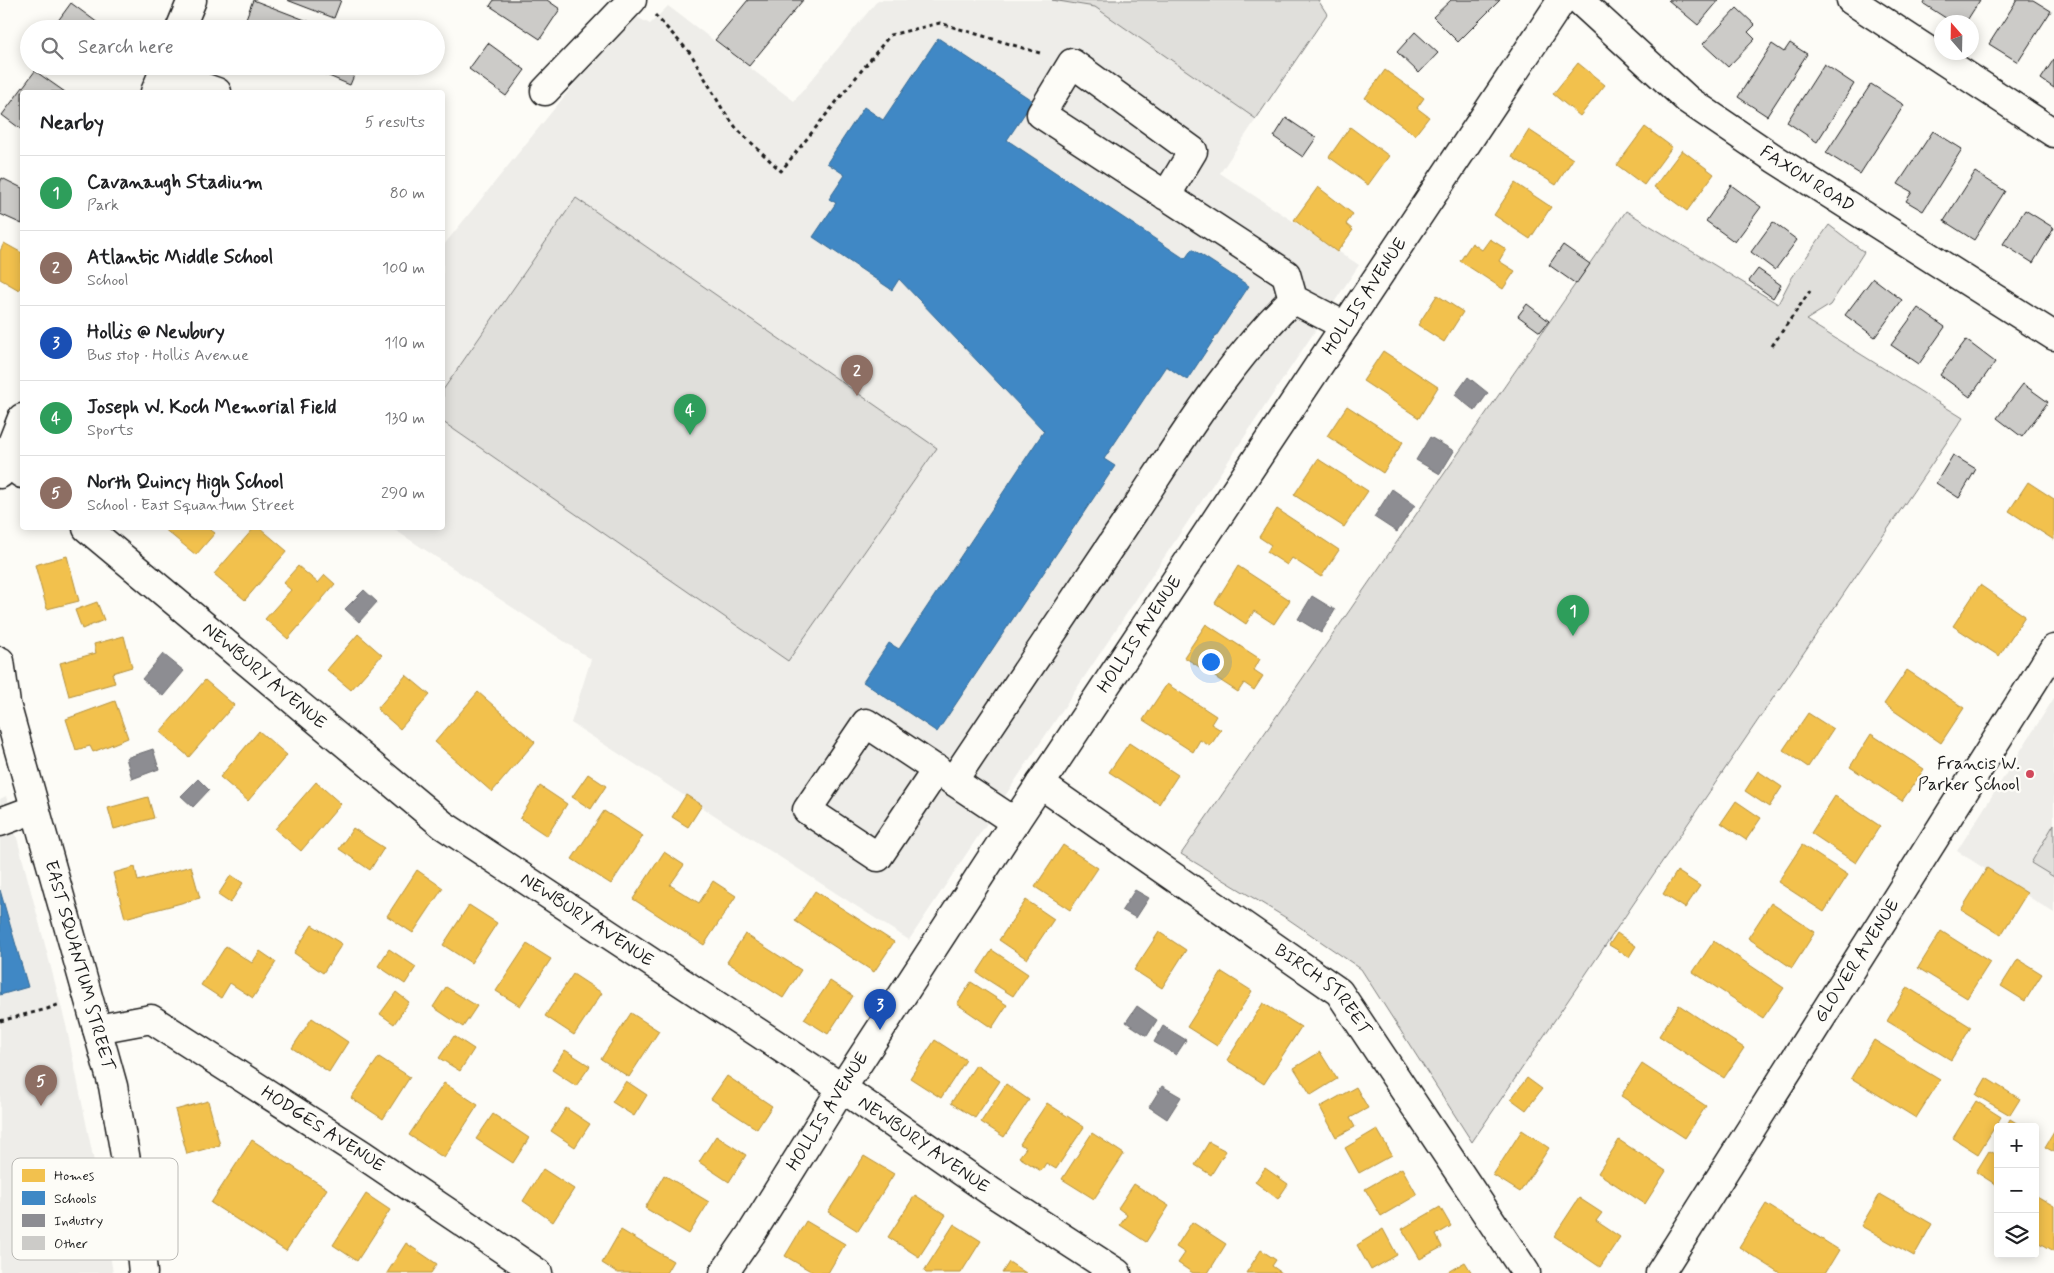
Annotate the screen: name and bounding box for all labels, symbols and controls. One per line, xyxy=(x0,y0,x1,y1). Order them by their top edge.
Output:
north arrow xyxy=(1934,15,1979,60)
search box xyxy=(20,20,445,75)
icon: search xyxy=(38,34,66,62)
text: Search here xyxy=(78,35,174,60)
text: Nearby xyxy=(40,109,104,137)
text: 5 results xyxy=(365,112,425,133)
street label: FAXON ROAD xyxy=(1755,140,1859,218)
text: Cavanaugh Stadium xyxy=(87,170,263,195)
text: 1 xyxy=(52,183,60,204)
text: 80 m xyxy=(390,183,425,204)
text: Park xyxy=(87,195,119,216)
street label: HOLLIS AVENUE xyxy=(1317,233,1412,360)
text: Atlantic Middle School xyxy=(87,245,273,270)
text: 2 xyxy=(52,258,60,279)
text: 100 m xyxy=(382,258,425,279)
text: School xyxy=(87,270,128,291)
text: Hollis @ Newbury xyxy=(87,320,225,345)
text: 3 xyxy=(52,333,60,354)
text: 110 m xyxy=(384,333,425,354)
text: Bus stop · Hollis Avenue xyxy=(87,345,249,366)
pin: 2 xyxy=(841,355,873,396)
pin: 4 xyxy=(674,394,706,435)
text: Joseph W. Koch Memorial Field xyxy=(87,395,337,420)
text: 4 xyxy=(51,408,61,429)
text: 130 m xyxy=(384,408,425,429)
text: Sports xyxy=(87,420,133,441)
text: North Quincy High School xyxy=(87,470,284,495)
text: 5 xyxy=(51,483,61,504)
text: 290 m xyxy=(381,483,425,504)
text: School · East Squantum Street xyxy=(87,495,294,516)
street label: HOLLIS AVENUE xyxy=(1092,571,1188,698)
pin: 1 xyxy=(1557,595,1589,636)
street label: NEWBURY AVENUE xyxy=(197,617,332,735)
your location xyxy=(1198,649,1224,675)
place label: Francis W. Parker School xyxy=(1918,752,2020,797)
marker: Francis W. Parker School xyxy=(2024,768,2036,780)
street label: EAST SQUANTUM STREET xyxy=(38,858,120,1074)
street label: NEWBURY AVENUE xyxy=(516,867,658,973)
street label: GLOVER AVENUE xyxy=(1809,894,1905,1028)
street label: BIRCH STREET xyxy=(1269,939,1377,1041)
pin: 3 xyxy=(864,989,896,1030)
street label: HOLLIS AVENUE xyxy=(781,1047,874,1176)
pin: 5 xyxy=(25,1065,57,1106)
street label: HODGES AVENUE xyxy=(256,1081,389,1178)
street label: NEWBURY AVENUE xyxy=(853,1091,994,1199)
map controls xyxy=(1994,1123,2039,1258)
button: + xyxy=(1994,1123,2039,1168)
legend xyxy=(12,1158,178,1260)
text: Homes xyxy=(54,1167,95,1185)
button: − xyxy=(1994,1168,2039,1213)
text: Schools xyxy=(54,1190,97,1208)
text: Industry xyxy=(54,1212,103,1230)
button: layers xyxy=(1994,1213,2039,1258)
text: Other xyxy=(54,1235,88,1253)

